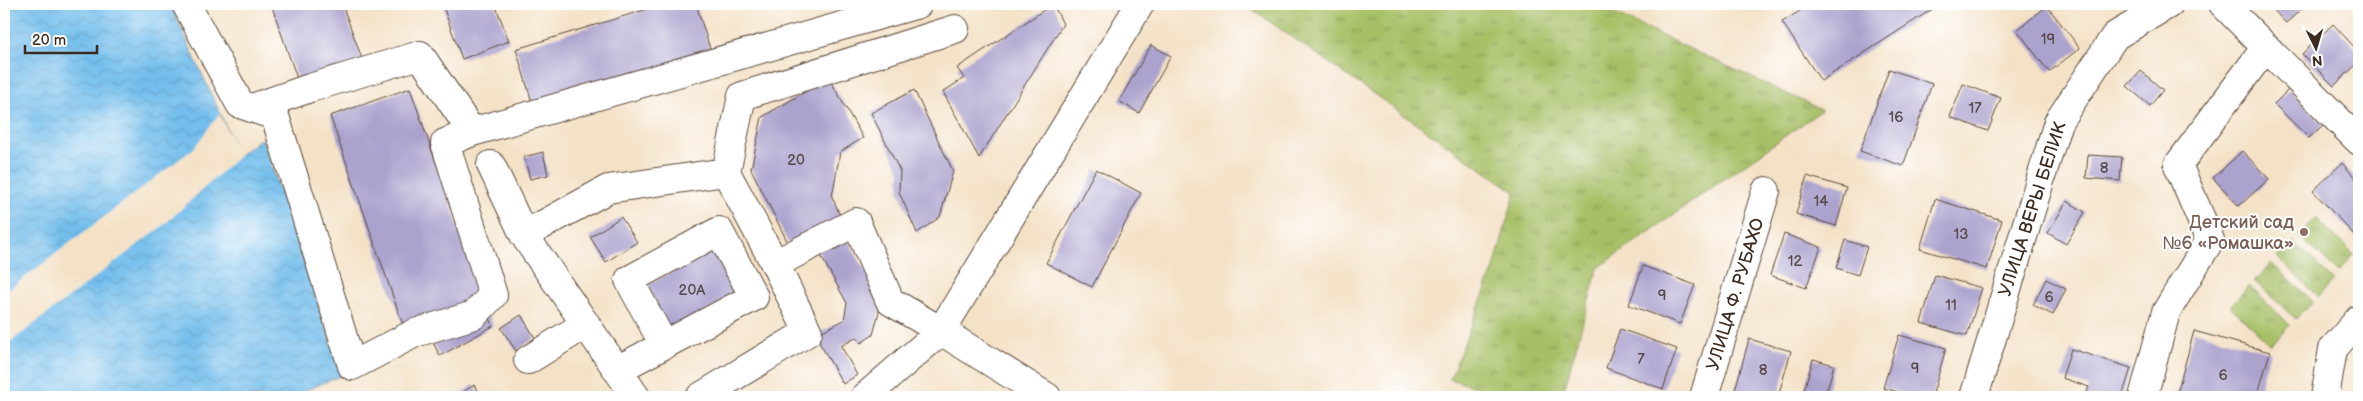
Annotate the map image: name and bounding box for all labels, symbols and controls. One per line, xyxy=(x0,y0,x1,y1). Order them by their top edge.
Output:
scale bar xyxy=(25,22,98,54)
north arrow xyxy=(2290,22,2340,72)
house number: 19 xyxy=(2041,30,2055,49)
text: 20 m xyxy=(32,31,66,50)
text: N xyxy=(2311,52,2323,69)
house number: 17 xyxy=(1968,99,1982,118)
house number: 16 xyxy=(1889,108,1903,127)
street label: УЛИЦА ВЕРЫ БЕЛИК xyxy=(1994,119,2071,299)
house number: 20 xyxy=(787,151,805,170)
house number: 8 xyxy=(2100,159,2109,178)
house number: 14 xyxy=(1814,192,1828,211)
place label: Детский сад №6 «Ромашка» xyxy=(2162,212,2294,254)
street label: УЛИЦА Ф. РУБАХО xyxy=(1702,215,1769,373)
house number: 13 xyxy=(1953,225,1969,244)
marker: Детский сад №6 «Ромашка» xyxy=(2298,226,2310,238)
house number: 12 xyxy=(1788,252,1802,271)
house number: 20А xyxy=(679,281,706,300)
house number: 9 xyxy=(1658,286,1666,305)
house number: 6 xyxy=(2044,288,2054,307)
house number: 11 xyxy=(1945,296,1957,315)
house number: 7 xyxy=(1637,350,1645,369)
house number: 9 xyxy=(1911,359,1919,378)
house number: 8 xyxy=(1759,361,1768,380)
house number: 6 xyxy=(2218,366,2228,385)

